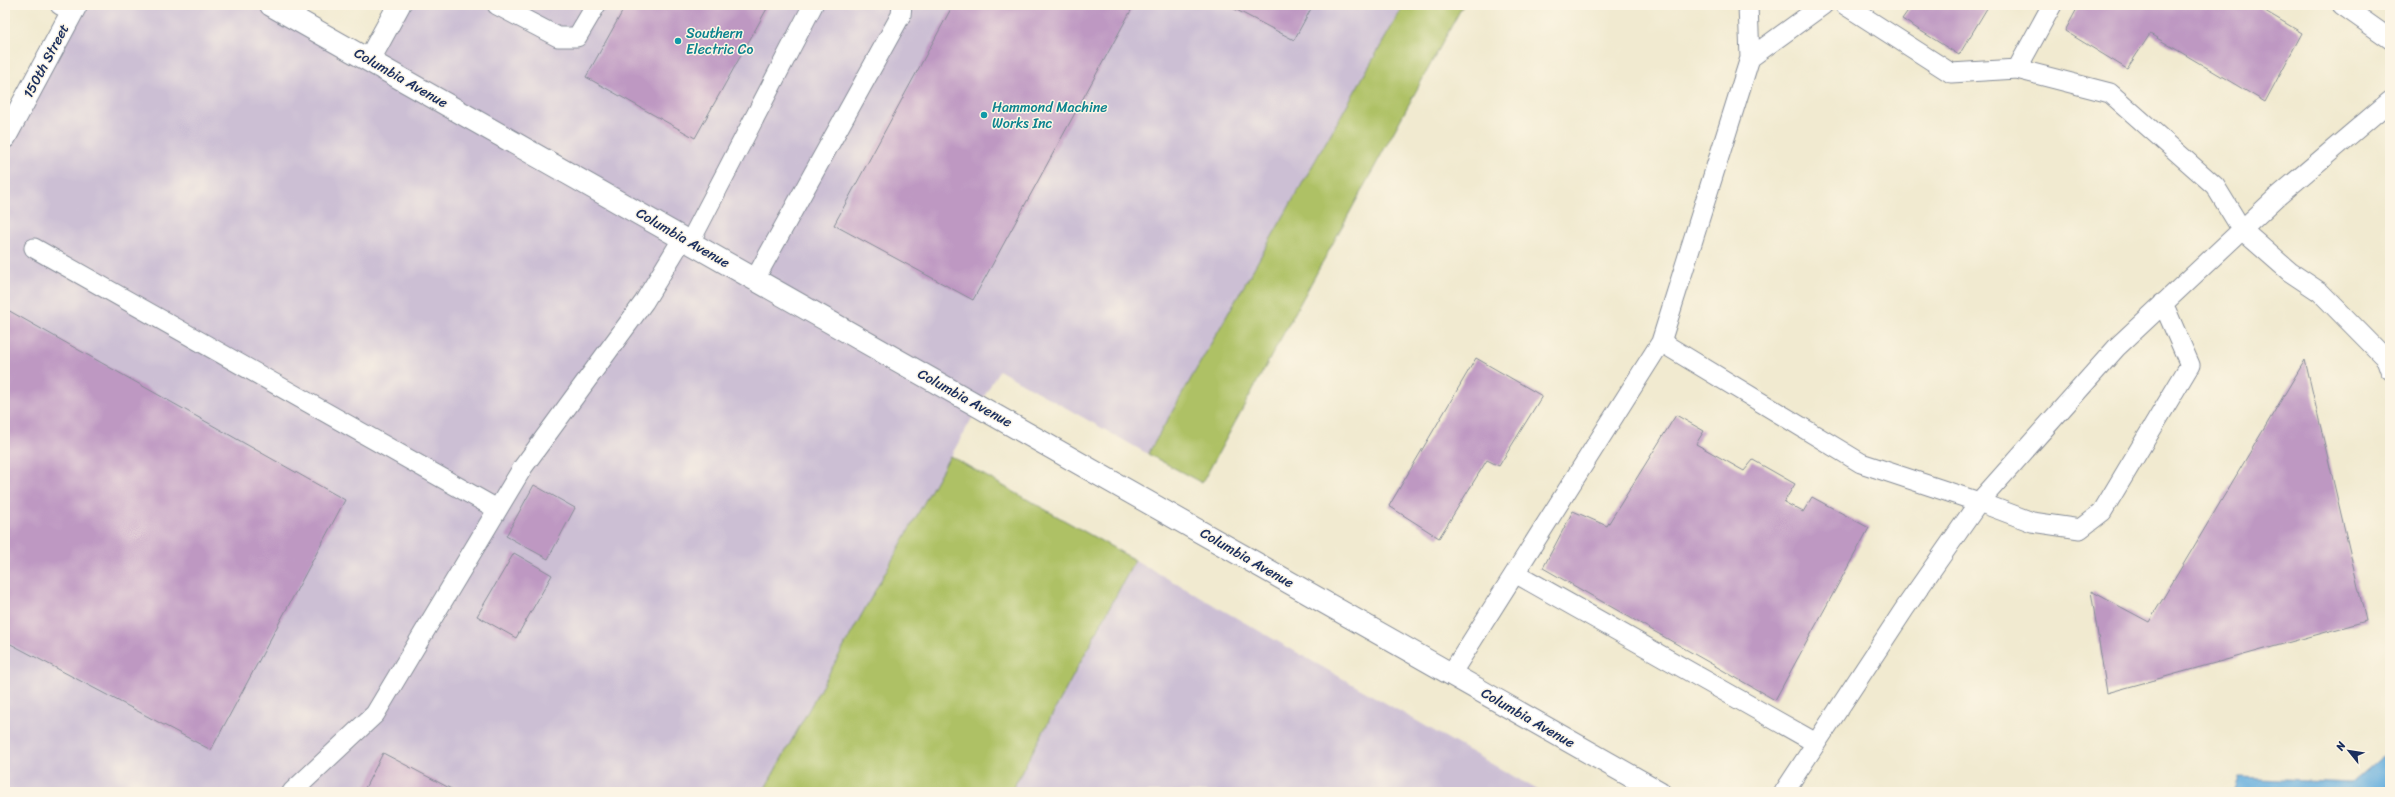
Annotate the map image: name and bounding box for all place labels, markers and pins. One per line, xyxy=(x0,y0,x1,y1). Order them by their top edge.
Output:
place label: Southern Electric Co xyxy=(686,21,754,62)
marker: Southern Electric Co xyxy=(673,36,683,46)
place label: Hammond Machine Works Inc xyxy=(992,95,1108,136)
marker: Hammond Machine Works Inc xyxy=(979,110,989,120)

